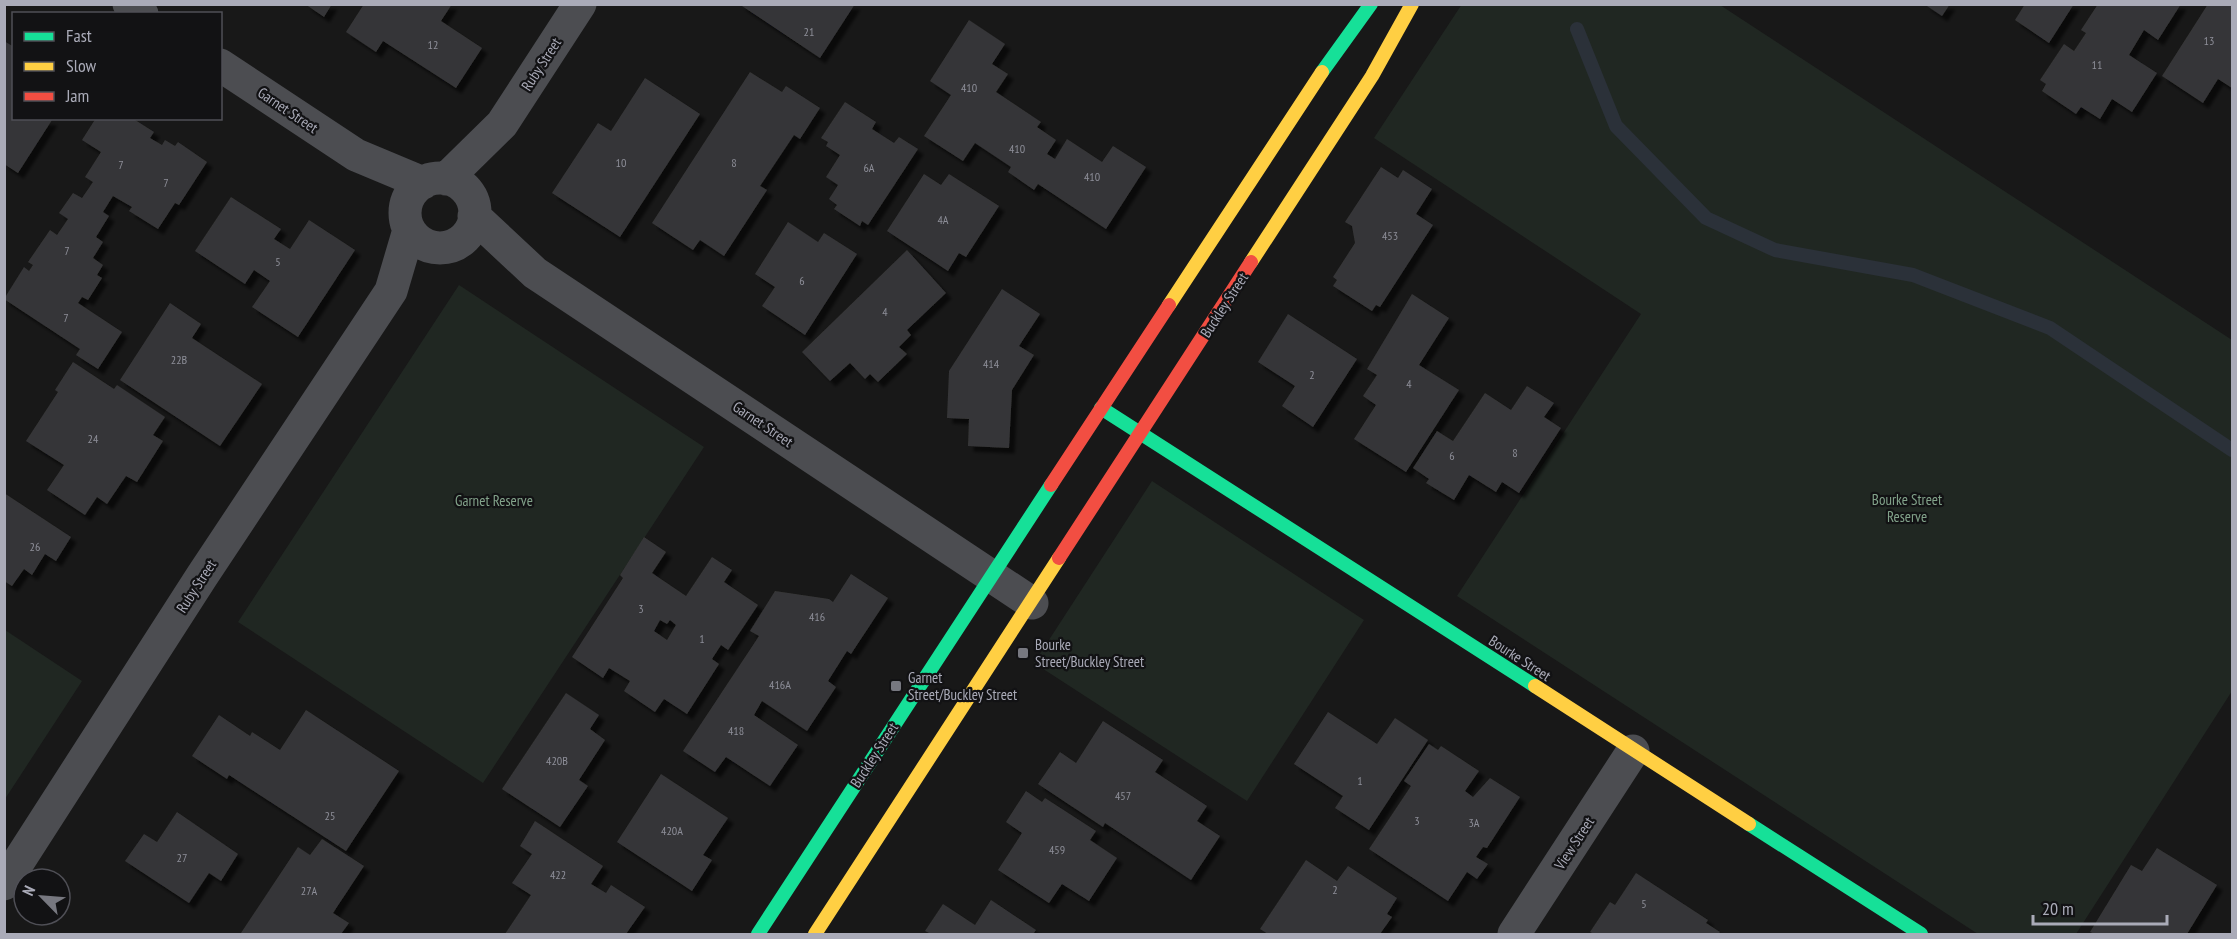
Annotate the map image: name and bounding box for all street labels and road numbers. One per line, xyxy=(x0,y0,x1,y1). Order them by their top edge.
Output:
street label: Ruby Street xyxy=(517,34,565,94)
street label: Garnet Street xyxy=(254,83,322,137)
street label: Buckley Street xyxy=(1196,269,1252,341)
street label: Garnet Street xyxy=(729,397,797,451)
street label: Ruby Street xyxy=(172,556,220,616)
street label: Bourke Street xyxy=(1485,631,1555,685)
street label: Buckley Street xyxy=(846,719,902,791)
street label: View Street xyxy=(1549,813,1598,874)

